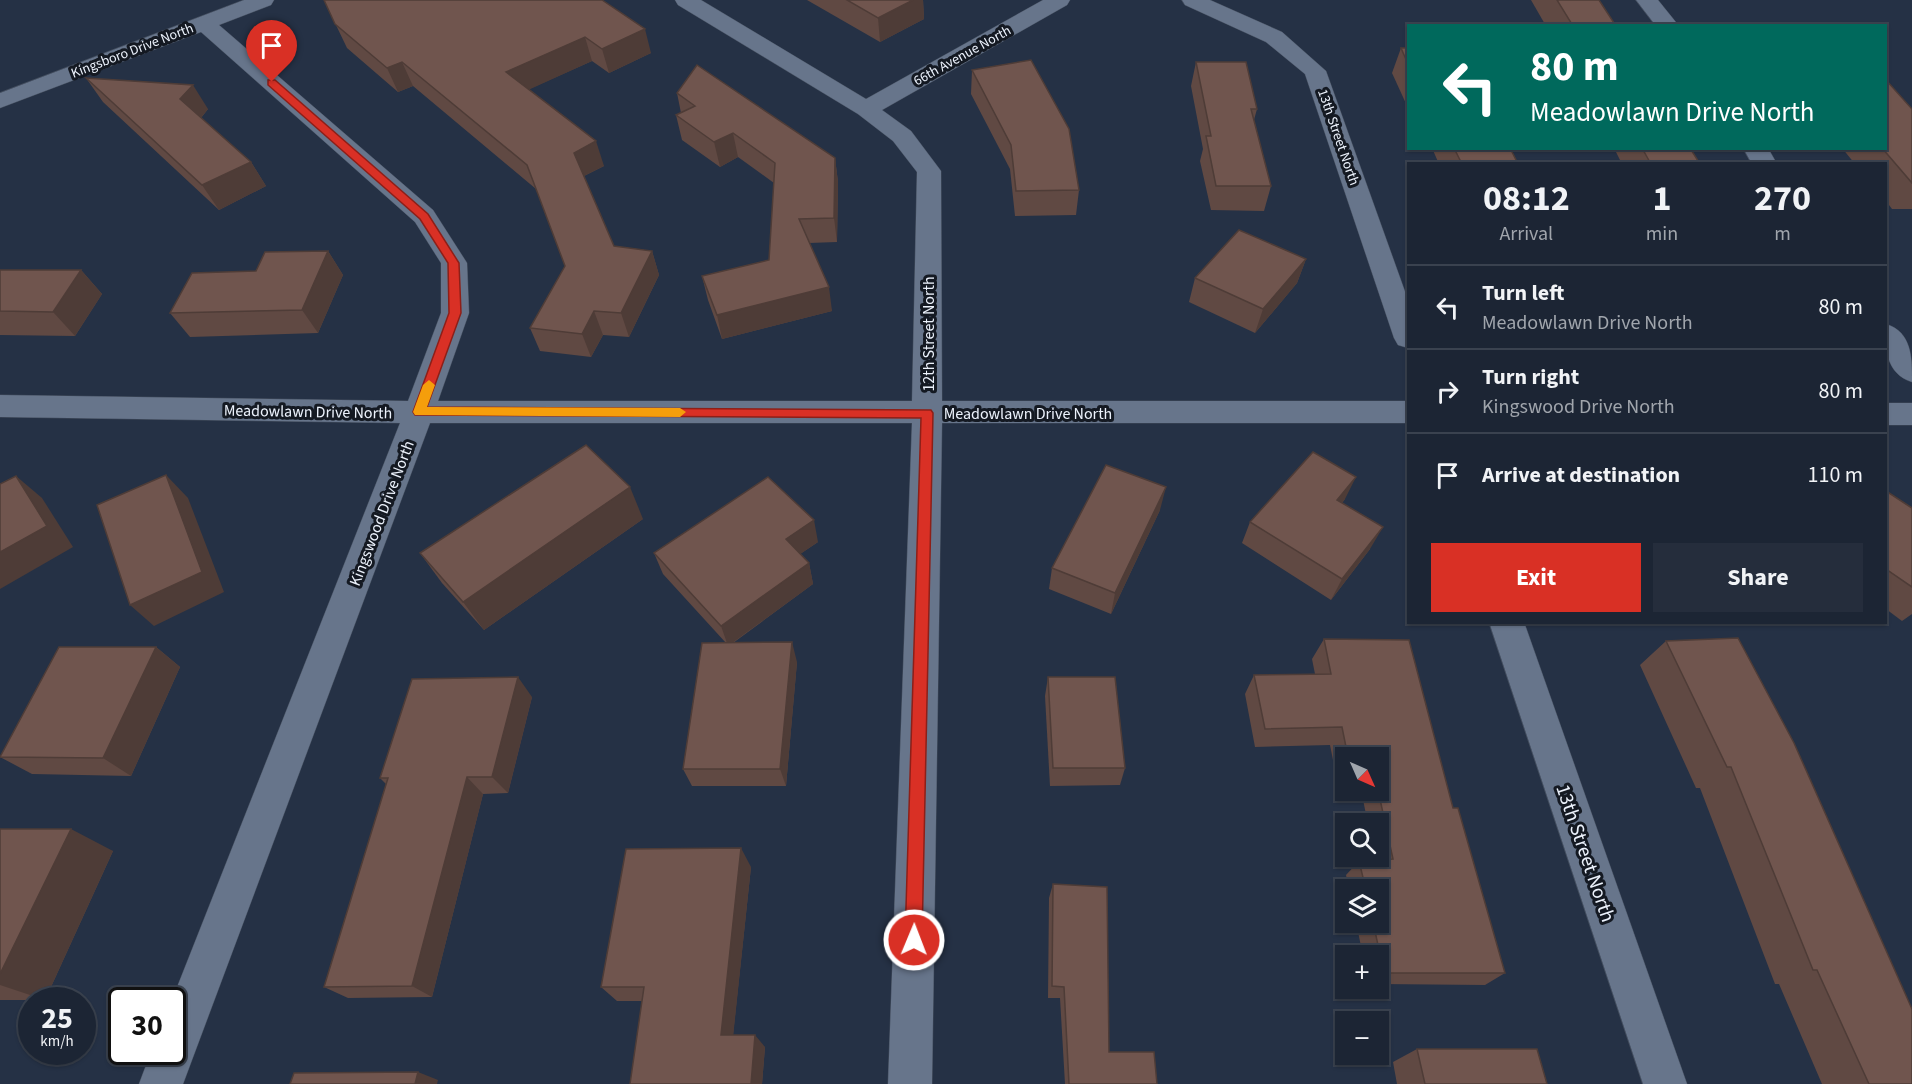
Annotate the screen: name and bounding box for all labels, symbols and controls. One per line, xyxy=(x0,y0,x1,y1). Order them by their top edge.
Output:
street label: Kingsboro Drive North xyxy=(68,18,196,83)
pin xyxy=(246,20,297,82)
street label: 66th Avenue North xyxy=(910,21,1015,91)
icon: arrive xyxy=(255,29,288,62)
text: 80 m xyxy=(1530,37,1619,97)
icon: left xyxy=(1431,48,1509,126)
street label: 13th Street North xyxy=(1312,86,1364,188)
text: Meadowlawn Drive North xyxy=(1530,93,1814,132)
text: 08:12 xyxy=(1483,173,1570,224)
text: 1 xyxy=(1652,173,1671,224)
text: 270 xyxy=(1754,173,1811,224)
text: Arrival xyxy=(1499,220,1553,248)
text: min xyxy=(1646,220,1678,248)
text: m xyxy=(1774,220,1791,248)
street label: 12th Street North xyxy=(918,276,940,392)
text: Turn left xyxy=(1482,277,1564,309)
icon: left xyxy=(1431,291,1464,324)
text: 80 m xyxy=(1818,291,1863,323)
text: Meadowlawn Drive North xyxy=(1482,309,1693,337)
text: Turn right xyxy=(1482,361,1579,393)
icon: right xyxy=(1431,375,1464,408)
text: 80 m xyxy=(1818,375,1863,407)
text: Kingswood Drive North xyxy=(1482,393,1675,421)
street label: Meadowlawn Drive North xyxy=(224,400,392,424)
street label: Meadowlawn Drive North xyxy=(944,403,1112,425)
street label: Kingswood Drive North xyxy=(344,437,420,589)
icon: arrive xyxy=(1431,459,1464,492)
text: Arrive at destination xyxy=(1482,459,1680,491)
text: 110 m xyxy=(1808,459,1863,491)
button: Exit xyxy=(1431,543,1641,612)
button: Share xyxy=(1653,543,1863,612)
north arrow xyxy=(1335,747,1389,801)
map controls xyxy=(1335,747,1389,1065)
street label: 13th Street North xyxy=(1548,781,1622,926)
button: search xyxy=(1335,813,1389,867)
button: layers xyxy=(1335,879,1389,933)
position arrow xyxy=(882,908,946,972)
button: + xyxy=(1335,945,1389,999)
speed limit sign: 30 xyxy=(108,987,186,1065)
text: 25 xyxy=(41,997,73,1040)
button: − xyxy=(1335,1011,1389,1065)
text: km/h xyxy=(40,1031,74,1052)

